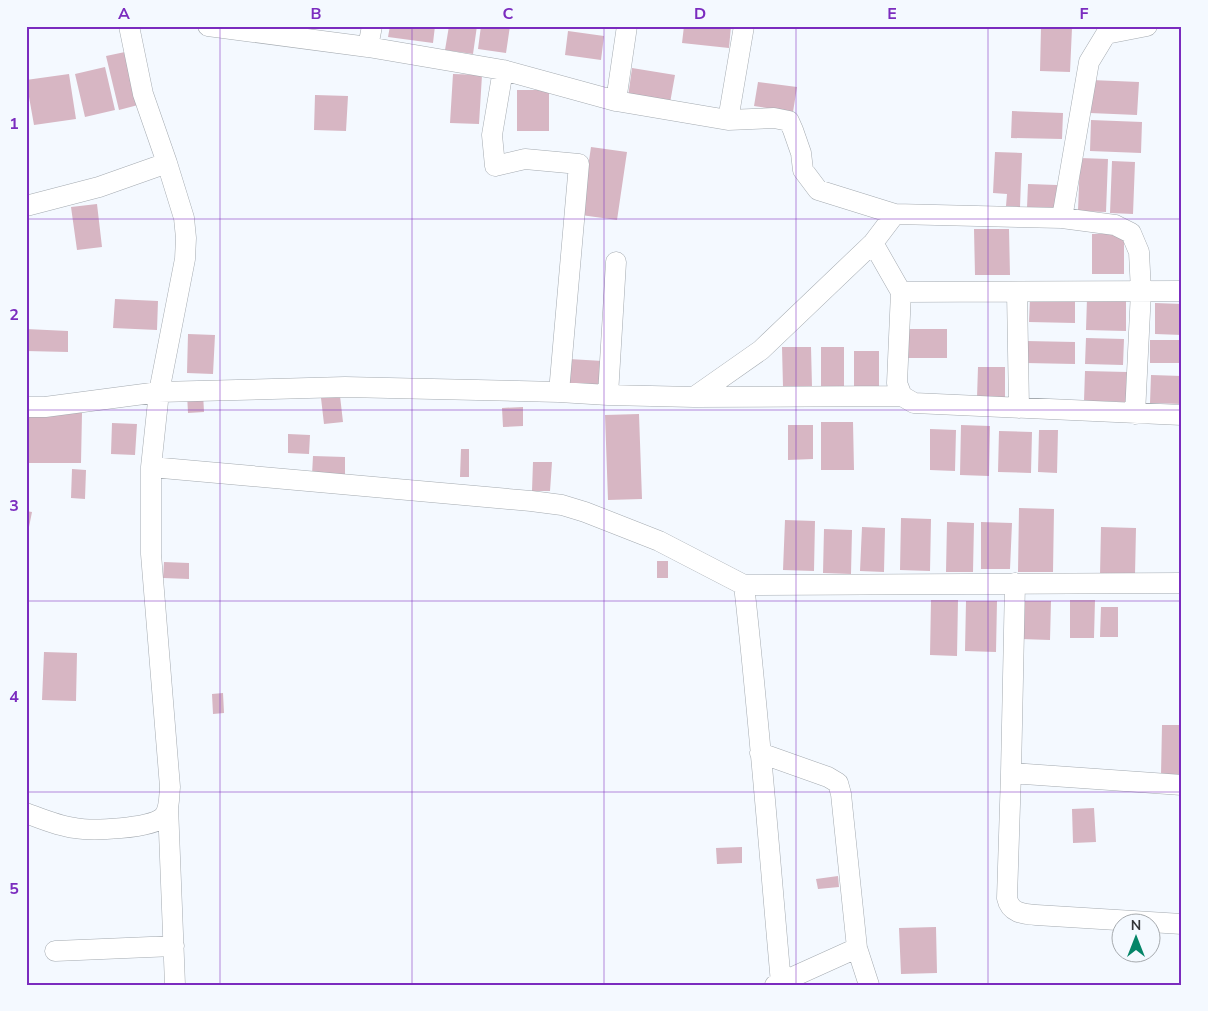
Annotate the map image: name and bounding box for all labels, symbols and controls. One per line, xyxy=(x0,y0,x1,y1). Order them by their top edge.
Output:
text: A xyxy=(118,3,130,25)
text: B xyxy=(310,3,322,25)
text: C xyxy=(503,3,514,25)
text: D xyxy=(694,3,706,25)
text: E xyxy=(887,3,897,25)
text: F xyxy=(1080,3,1089,25)
text: 1 xyxy=(9,113,19,135)
text: 2 xyxy=(9,304,19,326)
text: 3 xyxy=(9,495,19,517)
text: 4 xyxy=(9,686,19,708)
text: 5 xyxy=(9,878,19,900)
north arrow xyxy=(1110,914,1160,964)
text: N xyxy=(1131,916,1141,935)

